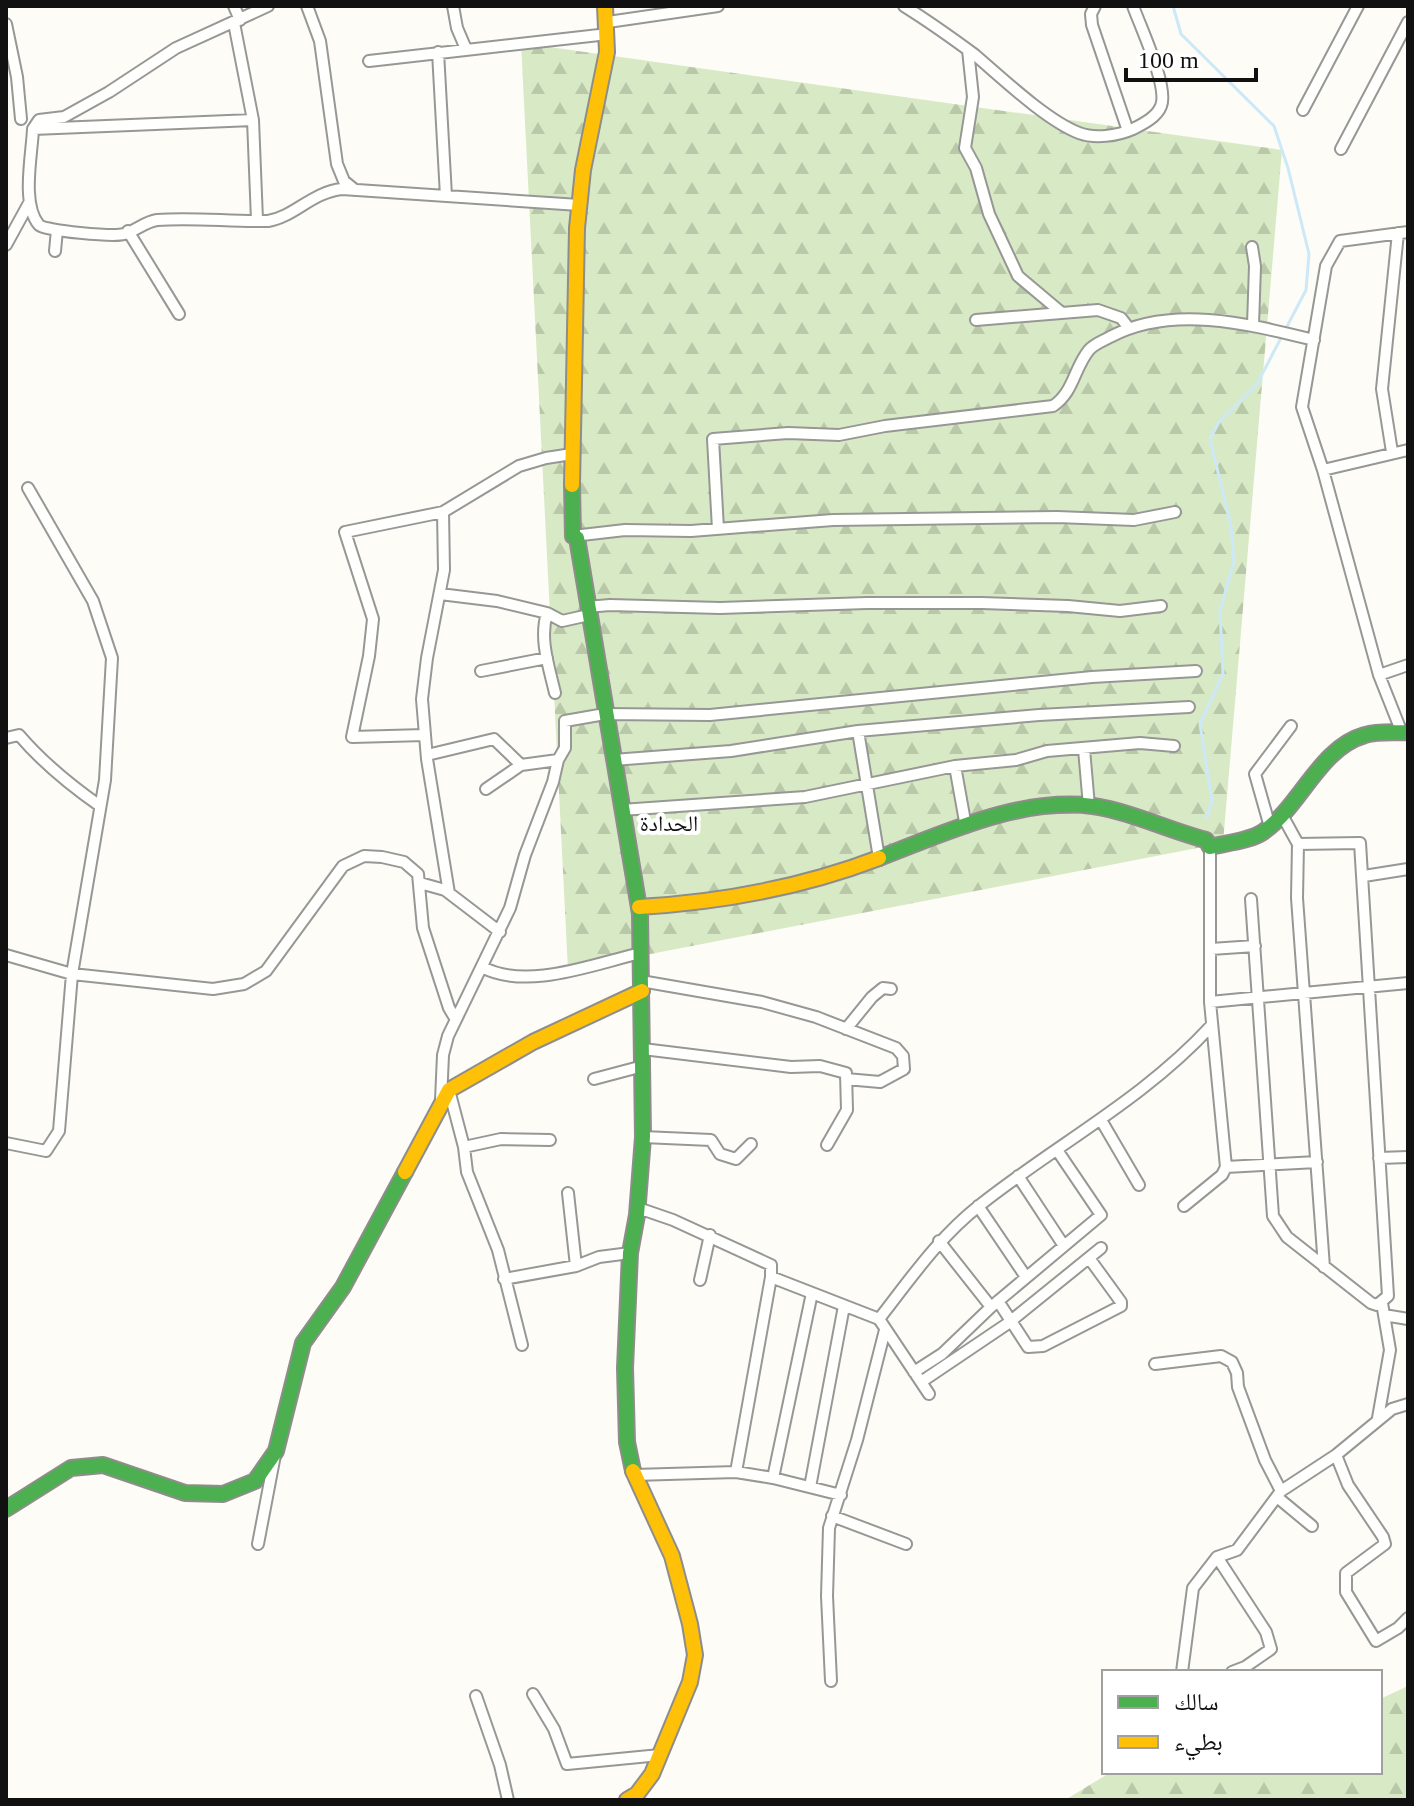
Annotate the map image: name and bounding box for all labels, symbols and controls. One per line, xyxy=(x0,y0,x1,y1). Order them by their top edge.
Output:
scale bar xyxy=(1126,32,1256,82)
text: 100 m xyxy=(1138,47,1199,73)
district label: الحدادة xyxy=(640,811,698,836)
legend xyxy=(1102,1670,1382,1774)
text: سالك xyxy=(1174,1689,1219,1715)
text: بطيء xyxy=(1174,1729,1223,1761)

